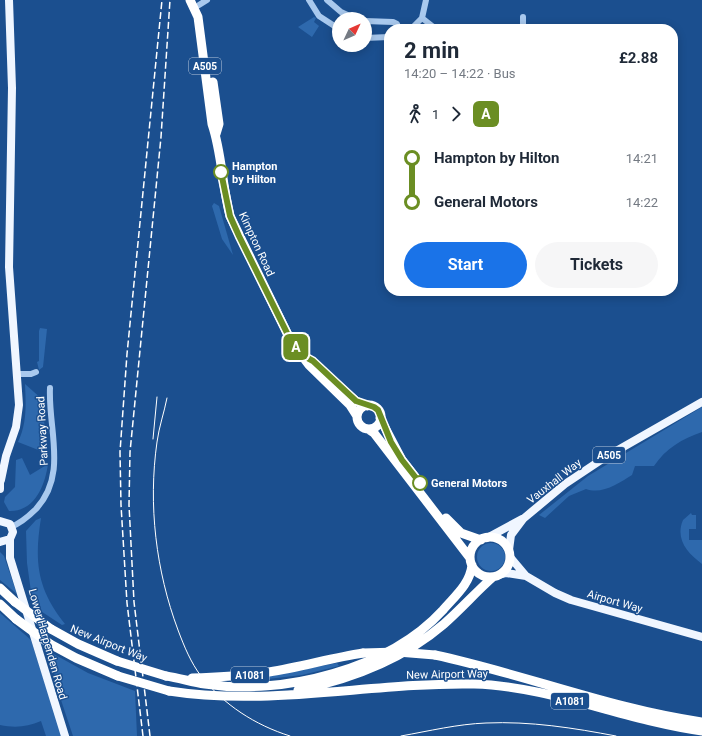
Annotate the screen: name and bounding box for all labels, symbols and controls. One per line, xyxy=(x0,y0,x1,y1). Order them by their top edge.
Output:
north arrow xyxy=(332,12,372,52)
map controls xyxy=(332,12,372,52)
text: 2 min xyxy=(404,38,459,63)
text: £2.88 xyxy=(619,49,658,67)
road number: A505 xyxy=(189,58,221,74)
text: 14:20 – 14:22 · Bus xyxy=(404,66,516,81)
icon: walk xyxy=(404,103,426,125)
icon: forward xyxy=(445,103,467,125)
text: A xyxy=(481,106,491,122)
text: 1 xyxy=(432,107,439,122)
text: Hampton by Hilton xyxy=(434,149,559,167)
text: 14:21 xyxy=(626,151,658,166)
place label: Hampton by Hilton xyxy=(232,160,277,186)
marker: Hampton by Hilton xyxy=(213,164,229,180)
text: General Motors xyxy=(434,193,538,211)
text: 14:22 xyxy=(626,195,658,210)
street label: Kimpton Road xyxy=(236,210,277,278)
button: Start xyxy=(404,242,527,288)
button: Tickets xyxy=(535,242,658,288)
line badge: A xyxy=(283,334,309,360)
text: A xyxy=(291,339,301,355)
street label: Parkway Road xyxy=(34,396,51,466)
road number: A505 xyxy=(593,447,625,463)
street label: Vauxhall Way xyxy=(525,456,585,507)
marker: General Motors xyxy=(412,475,428,491)
place label: General Motors xyxy=(431,477,508,490)
street label: Lower Harpenden Road xyxy=(25,587,70,701)
street label: Airport Way xyxy=(586,587,645,616)
street label: New Airport Way xyxy=(68,622,150,665)
road number: A1081 xyxy=(231,667,269,683)
street label: New Airport Way xyxy=(406,667,489,682)
road number: A1081 xyxy=(551,693,589,709)

